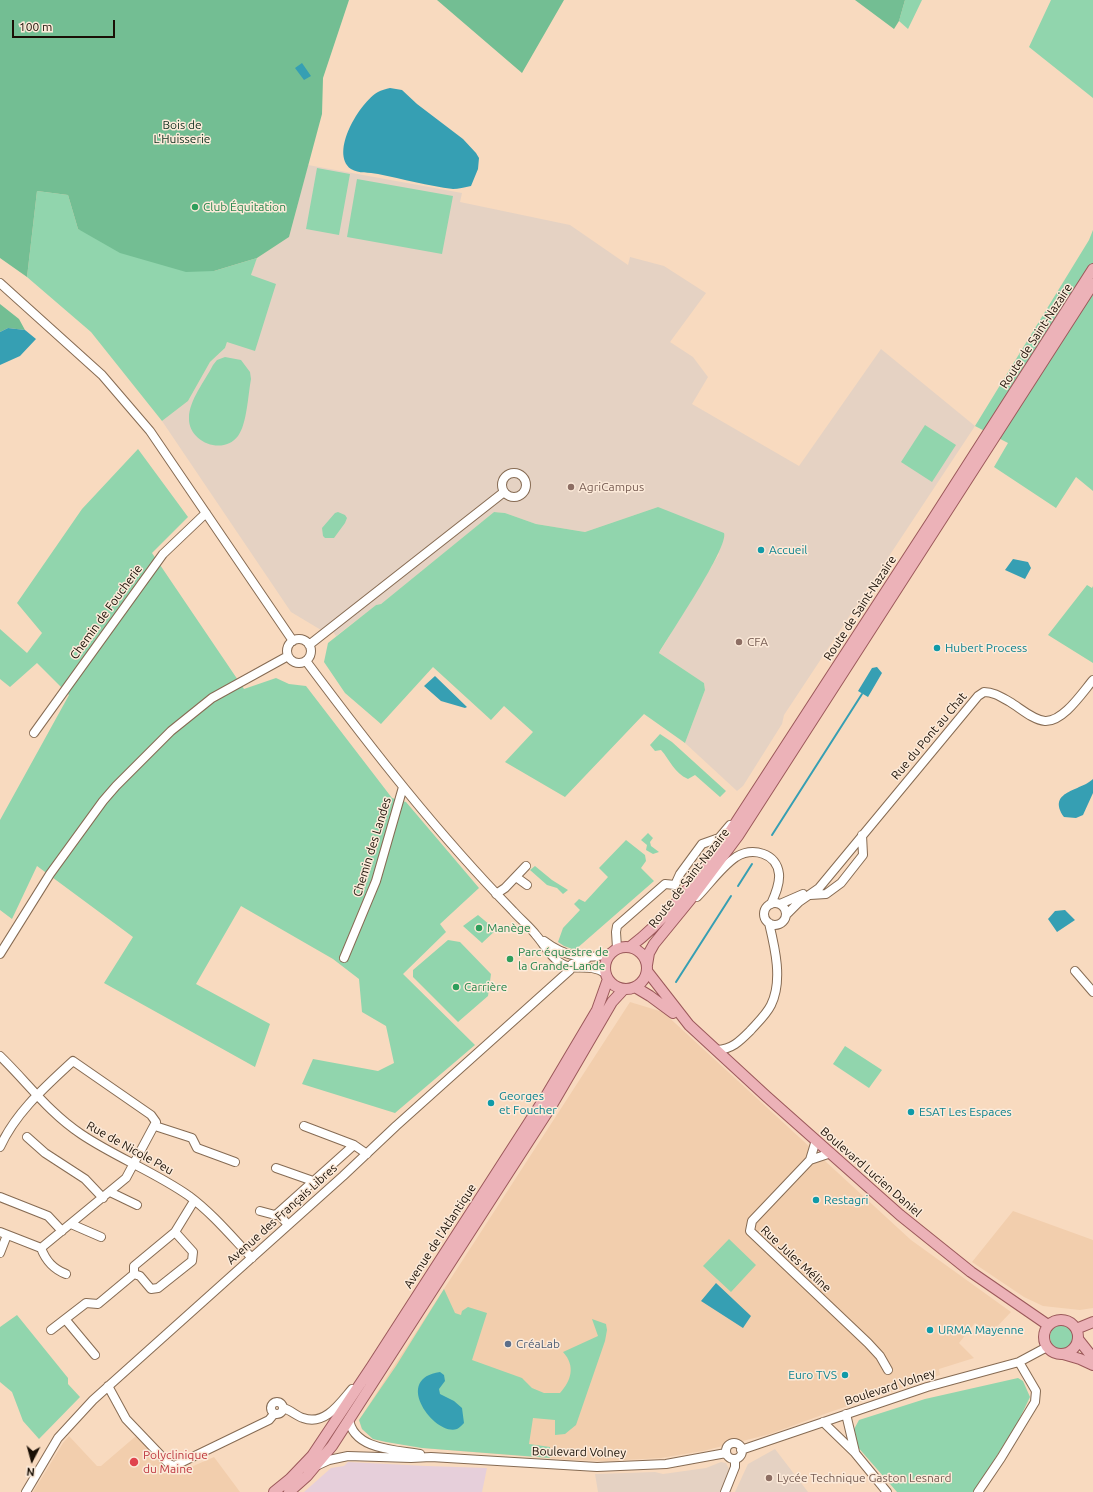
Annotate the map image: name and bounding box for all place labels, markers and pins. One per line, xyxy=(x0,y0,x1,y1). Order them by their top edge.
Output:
place label: Club Équitation xyxy=(203,200,286,214)
marker: Club Équitation xyxy=(190,202,200,212)
place label: AgriCampus xyxy=(579,480,644,494)
marker: AgriCampus xyxy=(566,482,576,492)
place label: Accueil xyxy=(769,543,807,557)
marker: Accueil xyxy=(756,545,766,555)
place label: CFA xyxy=(747,635,768,649)
marker: CFA xyxy=(734,637,744,647)
place label: Hubert Process xyxy=(945,641,1027,655)
marker: Hubert Process xyxy=(932,643,942,653)
place label: Manège xyxy=(487,921,531,935)
marker: Manège xyxy=(474,923,484,933)
place label: Parc équestre de la Grande-Lande xyxy=(518,945,609,973)
marker: Parc équestre de la Grande-Lande xyxy=(505,954,515,964)
place label: Carrière xyxy=(464,980,507,994)
marker: Carrière xyxy=(451,982,461,992)
place label: Georges et Foucher xyxy=(499,1089,557,1117)
marker: Georges et Foucher xyxy=(486,1098,496,1108)
place label: ESAT Les Espaces xyxy=(919,1105,1012,1119)
marker: ESAT Les Espaces xyxy=(906,1107,916,1117)
place label: Restagri xyxy=(824,1193,869,1207)
marker: Restagri xyxy=(811,1195,821,1205)
place label: URMA Mayenne xyxy=(938,1323,1024,1337)
marker: URMA Mayenne xyxy=(925,1325,935,1335)
place label: CréaLab xyxy=(516,1337,560,1351)
marker: CréaLab xyxy=(503,1339,513,1349)
place label: Euro TVS xyxy=(788,1368,837,1382)
marker: Euro TVS xyxy=(840,1370,850,1380)
place label: Polyclinique du Maine xyxy=(143,1448,208,1476)
marker: Polyclinique du Maine xyxy=(128,1456,140,1468)
place label: Lycée Technique Gaston Lesnard xyxy=(777,1471,952,1485)
marker: Lycée Technique Gaston Lesnard xyxy=(764,1473,774,1483)

